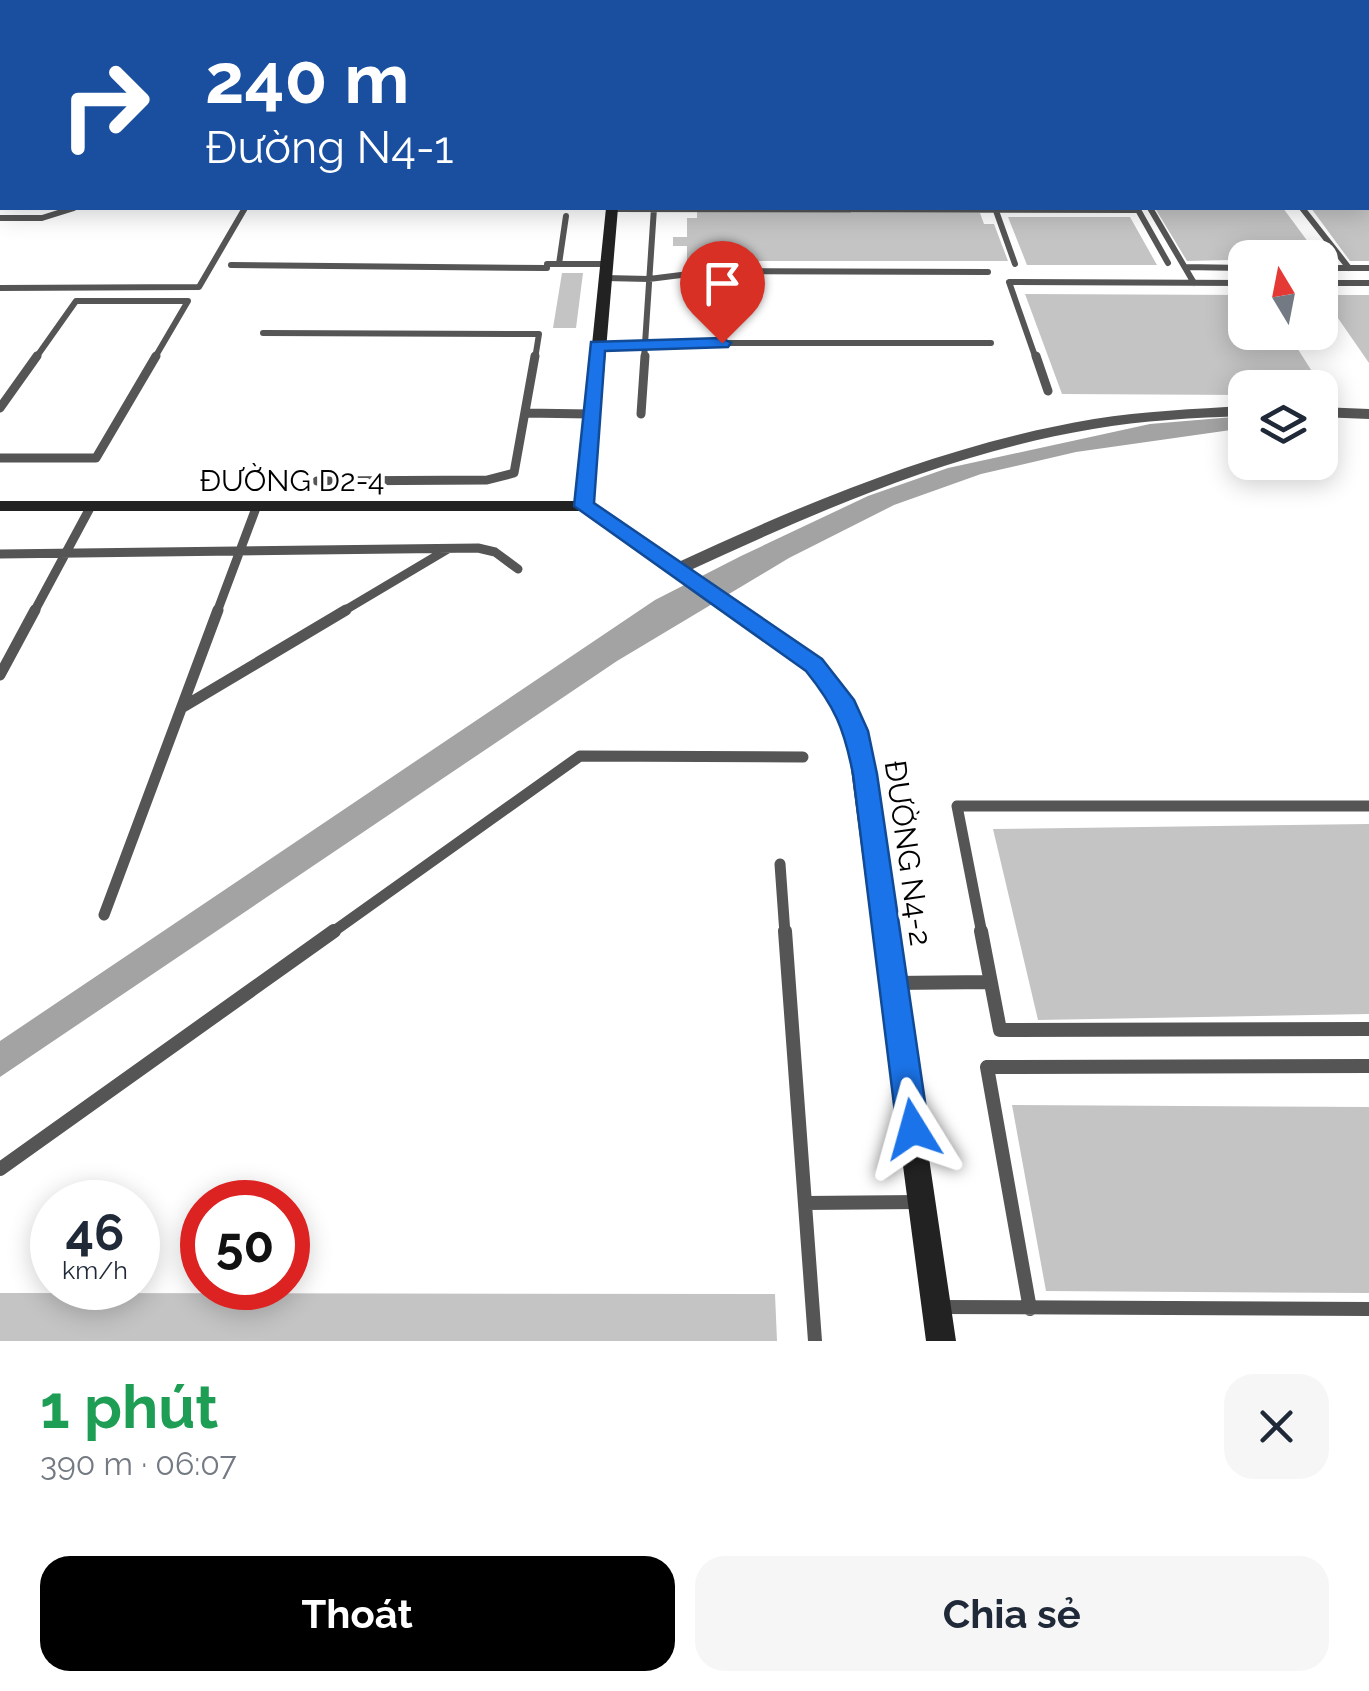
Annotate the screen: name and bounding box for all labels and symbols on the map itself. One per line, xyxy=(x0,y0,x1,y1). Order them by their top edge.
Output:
north arrow xyxy=(1228,240,1338,350)
pin xyxy=(680,241,765,344)
street label: ĐƯỜNG D2-4 xyxy=(199,463,385,498)
street label: ĐƯỜNG N4-2 xyxy=(878,758,938,948)
position arrow xyxy=(861,1077,965,1181)
speed limit sign: 50 xyxy=(180,1180,310,1310)

